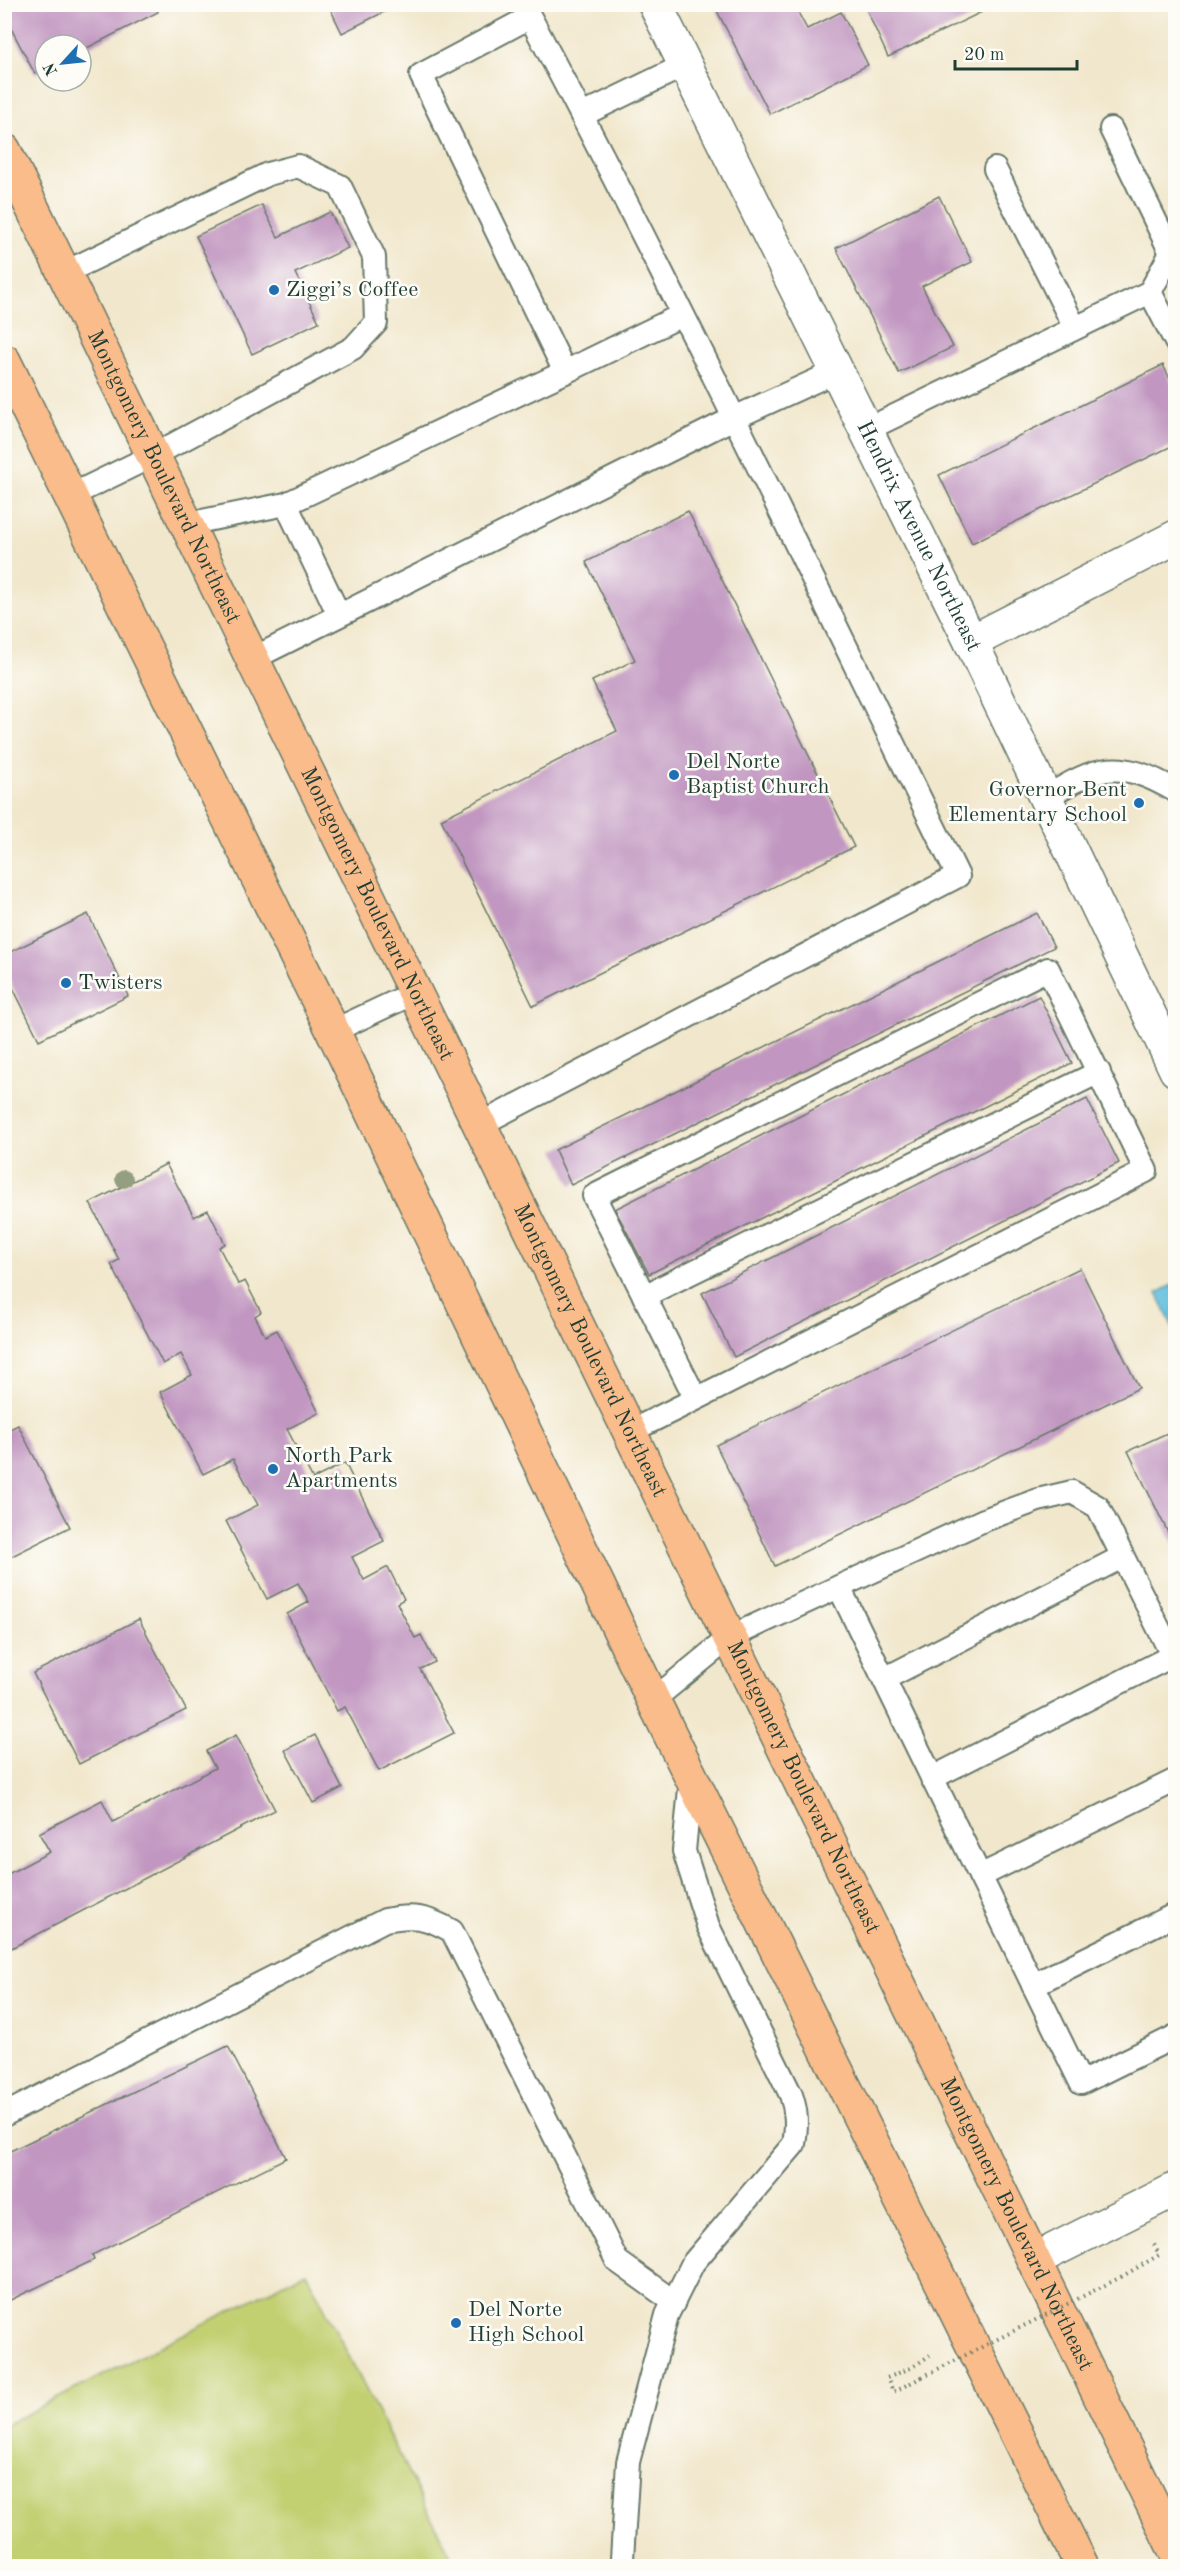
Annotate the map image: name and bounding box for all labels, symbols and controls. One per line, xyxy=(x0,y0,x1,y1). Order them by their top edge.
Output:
north arrow xyxy=(33,33,93,93)
scale bar xyxy=(955,33,1076,71)
text: 20 m xyxy=(964,46,1004,64)
text: N xyxy=(41,59,61,78)
place label: Ziggi’s Coffee xyxy=(286,279,418,301)
marker: Ziggi’s Coffee xyxy=(267,283,281,297)
street label: Montgomery Boulevard Northeast xyxy=(83,327,244,627)
street label: Hendrix Avenue Northeast xyxy=(852,417,985,655)
place label: Del Norte Baptist Church xyxy=(686,751,830,798)
street label: Montgomery Boulevard Northeast xyxy=(296,764,458,1064)
marker: Del Norte Baptist Church xyxy=(667,768,681,782)
place label: Governor Bent Elementary School xyxy=(948,779,1127,826)
marker: Governor Bent Elementary School xyxy=(1132,796,1146,810)
place label: Twisters xyxy=(78,972,163,994)
marker: Twisters xyxy=(59,976,73,990)
street label: Montgomery Boulevard Northeast xyxy=(509,1200,671,1501)
place label: North Park Apartments xyxy=(285,1445,398,1492)
marker: North Park Apartments xyxy=(266,1462,280,1476)
street label: Montgomery Boulevard Northeast xyxy=(722,1637,884,1938)
street label: Montgomery Boulevard Northeast xyxy=(935,2074,1097,2374)
place label: Del Norte High School xyxy=(468,2299,584,2346)
marker: Del Norte High School xyxy=(449,2316,463,2330)

